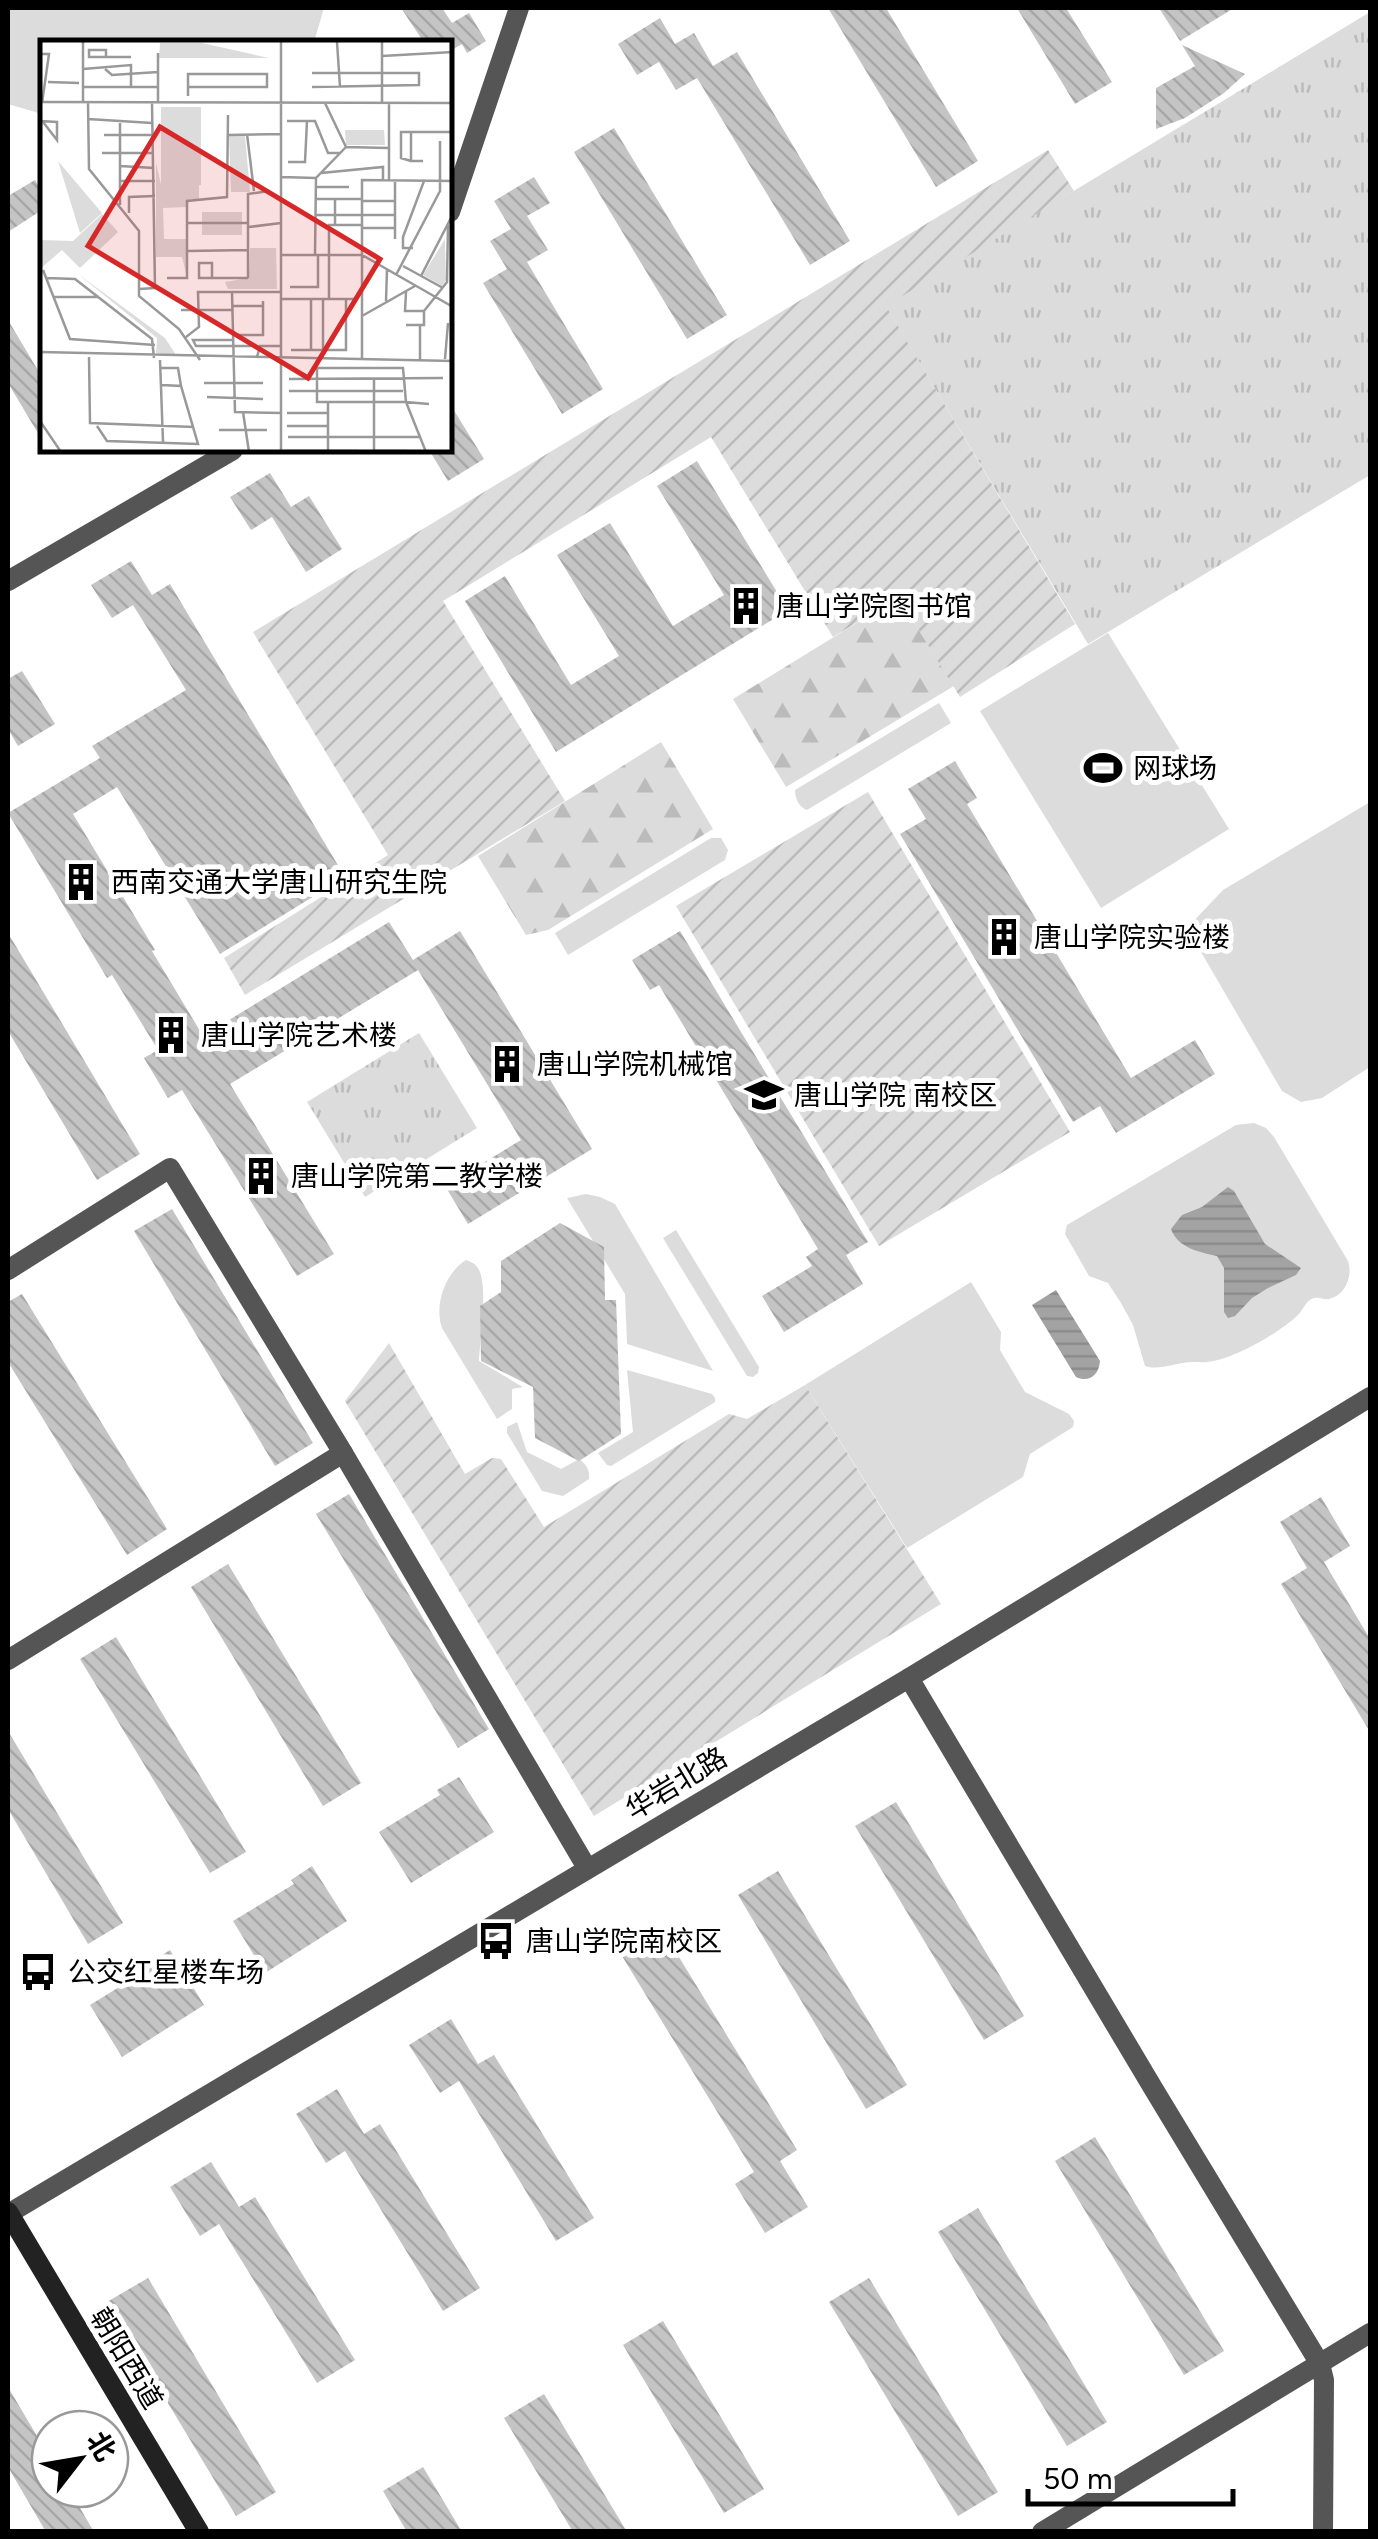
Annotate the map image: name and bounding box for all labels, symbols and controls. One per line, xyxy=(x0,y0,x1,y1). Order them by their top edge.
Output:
inset map xyxy=(40,40,452,452)
building icon: 唐山学院图书馆 xyxy=(725,585,767,627)
place label: 唐山学院图书馆 xyxy=(776,589,972,623)
sports icon: 网球场 xyxy=(1082,747,1124,789)
place label: 网球场 xyxy=(1133,751,1217,785)
building icon: 西南交通大学唐山研究生院 xyxy=(60,861,102,903)
place label: 西南交通大学唐山研究生院 xyxy=(111,865,447,899)
building icon: 唐山学院实验楼 xyxy=(983,916,1025,958)
place label: 唐山学院实验楼 xyxy=(1034,920,1230,954)
building icon: 唐山学院艺术楼 xyxy=(150,1014,192,1056)
place label: 唐山学院艺术楼 xyxy=(201,1018,397,1052)
building icon: 唐山学院机械馆 xyxy=(486,1043,528,1085)
place label: 唐山学院机械馆 xyxy=(537,1047,733,1081)
school or university icon: 唐山学院 南校区 xyxy=(743,1074,785,1116)
place label: 唐山学院 南校区 xyxy=(794,1078,997,1112)
building icon: 唐山学院第二教学楼 xyxy=(240,1155,282,1197)
place label: 唐山学院第二教学楼 xyxy=(291,1159,543,1193)
street label: 华岩北路 xyxy=(619,1740,733,1826)
bus stop icon: 唐山学院南校区 xyxy=(475,1920,517,1962)
place label: 唐山学院南校区 xyxy=(526,1924,722,1958)
bus stop icon: 公交红星楼车场 xyxy=(17,1951,59,1993)
place label: 公交红星楼车场 xyxy=(68,1955,264,1989)
street label: 朝阳西道 xyxy=(84,2301,170,2415)
north arrow xyxy=(30,2409,130,2509)
text: 北 xyxy=(80,2425,123,2467)
scale bar xyxy=(1028,2444,1233,2506)
text: 50 m xyxy=(1043,2460,1112,2497)

